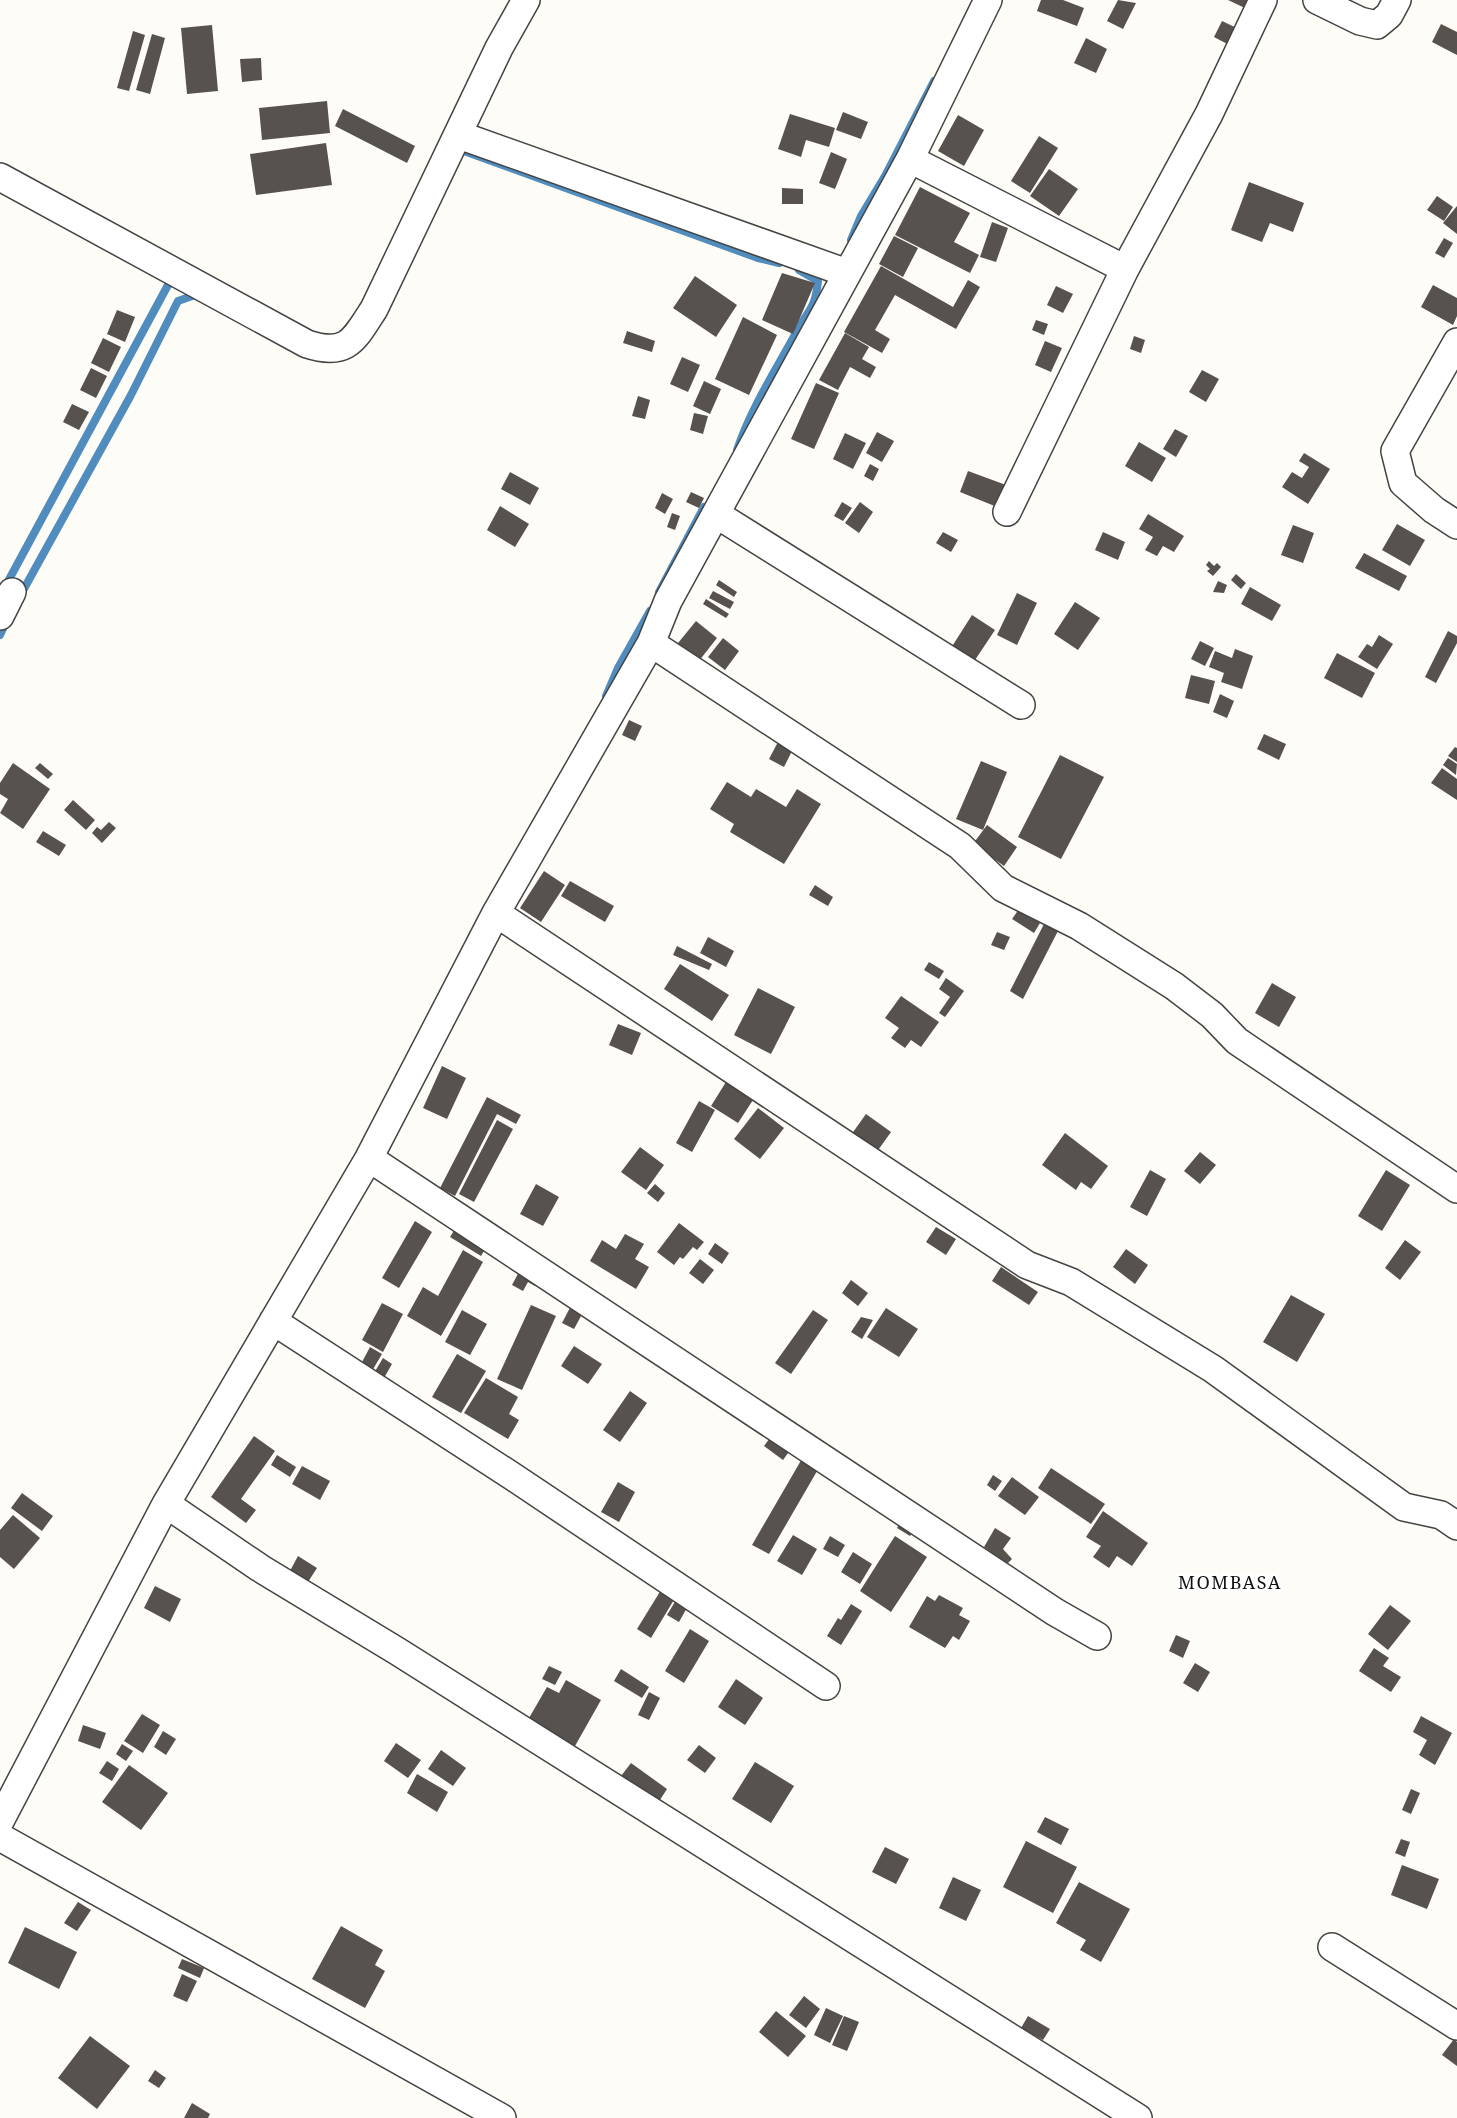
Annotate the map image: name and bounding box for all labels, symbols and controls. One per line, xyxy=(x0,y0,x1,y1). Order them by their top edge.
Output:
district label: MOMBASA xyxy=(1178,1570,1282,1594)

